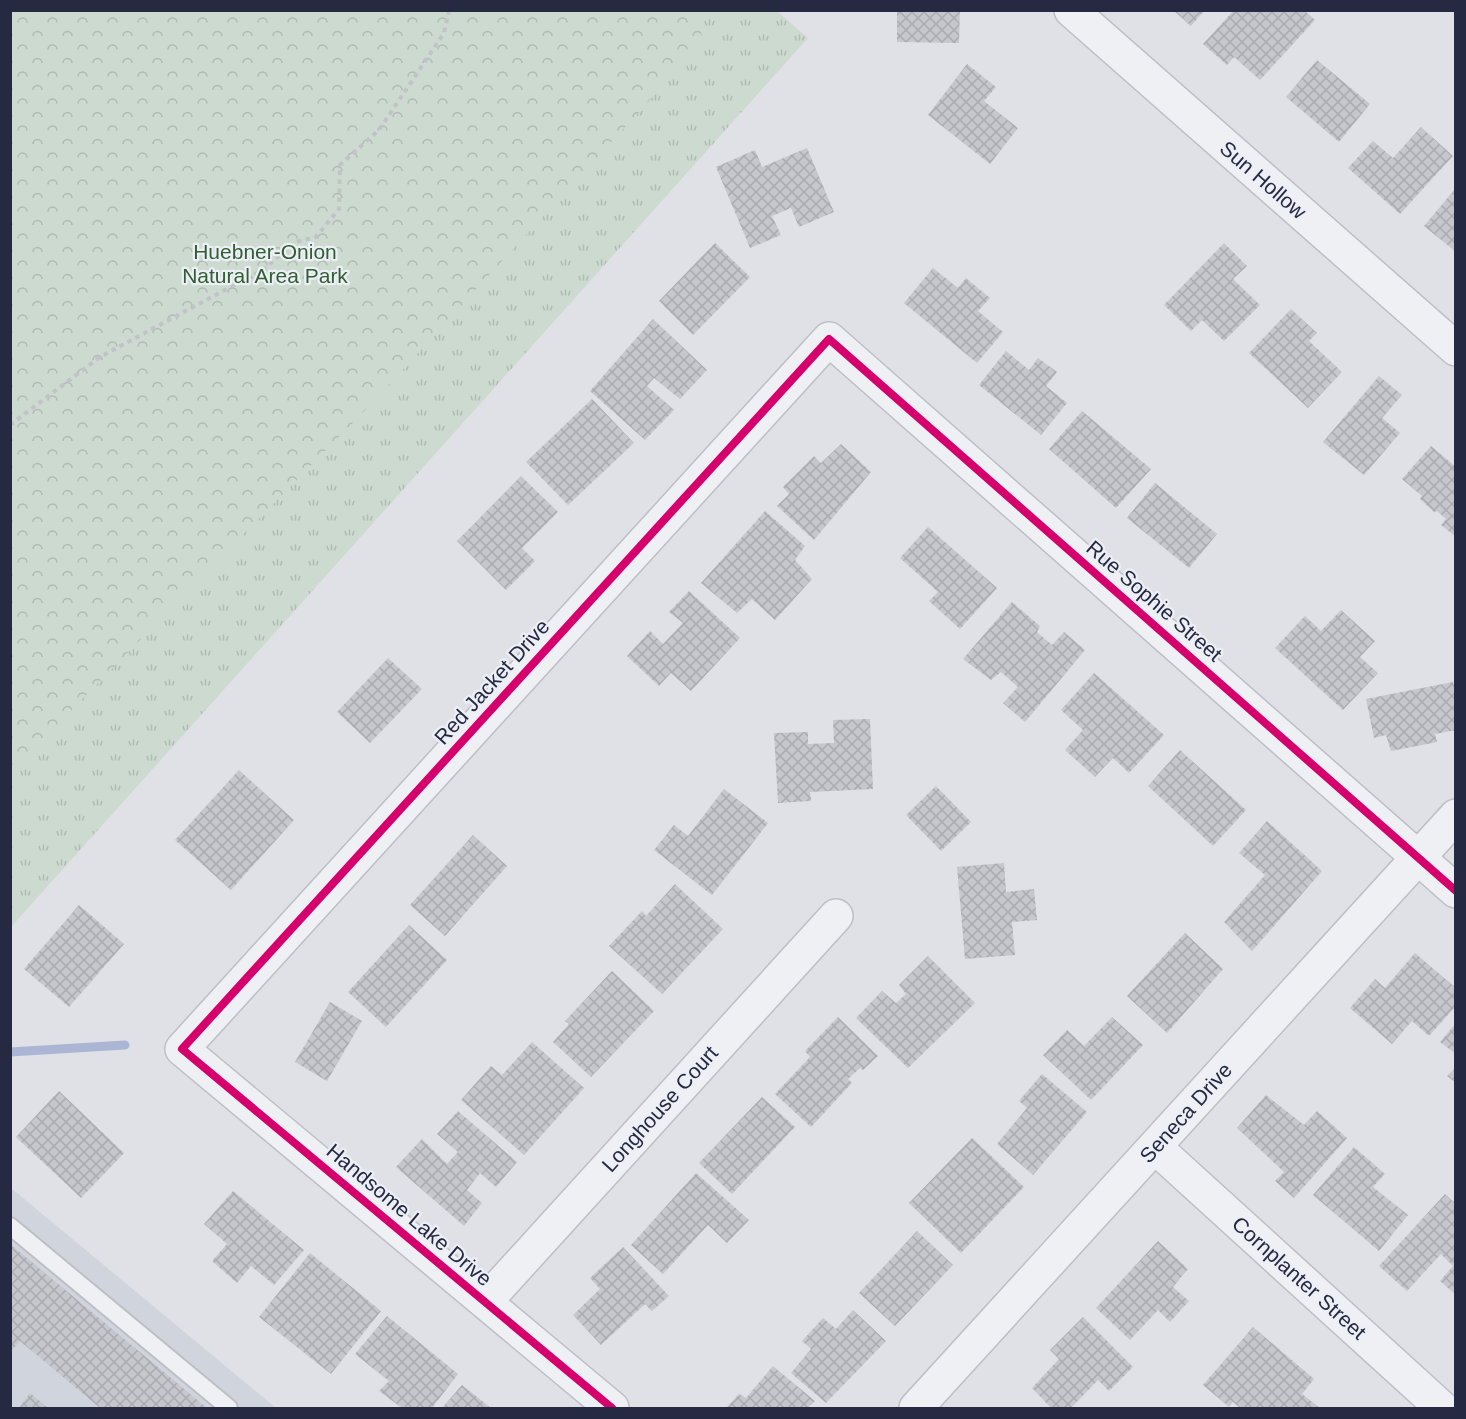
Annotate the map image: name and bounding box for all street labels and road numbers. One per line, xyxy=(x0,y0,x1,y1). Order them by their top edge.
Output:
street label: Sun Hollow xyxy=(1216,136,1312,224)
street label: Rue Sophie Street xyxy=(1082,536,1227,666)
street label: Red Jacket Drive xyxy=(430,615,554,749)
street label: Longhouse Court xyxy=(597,1041,722,1176)
street label: Seneca Drive xyxy=(1135,1058,1236,1167)
street label: Handsome Lake Drive xyxy=(322,1139,496,1290)
street label: Cornplanter Street xyxy=(1228,1212,1371,1344)

